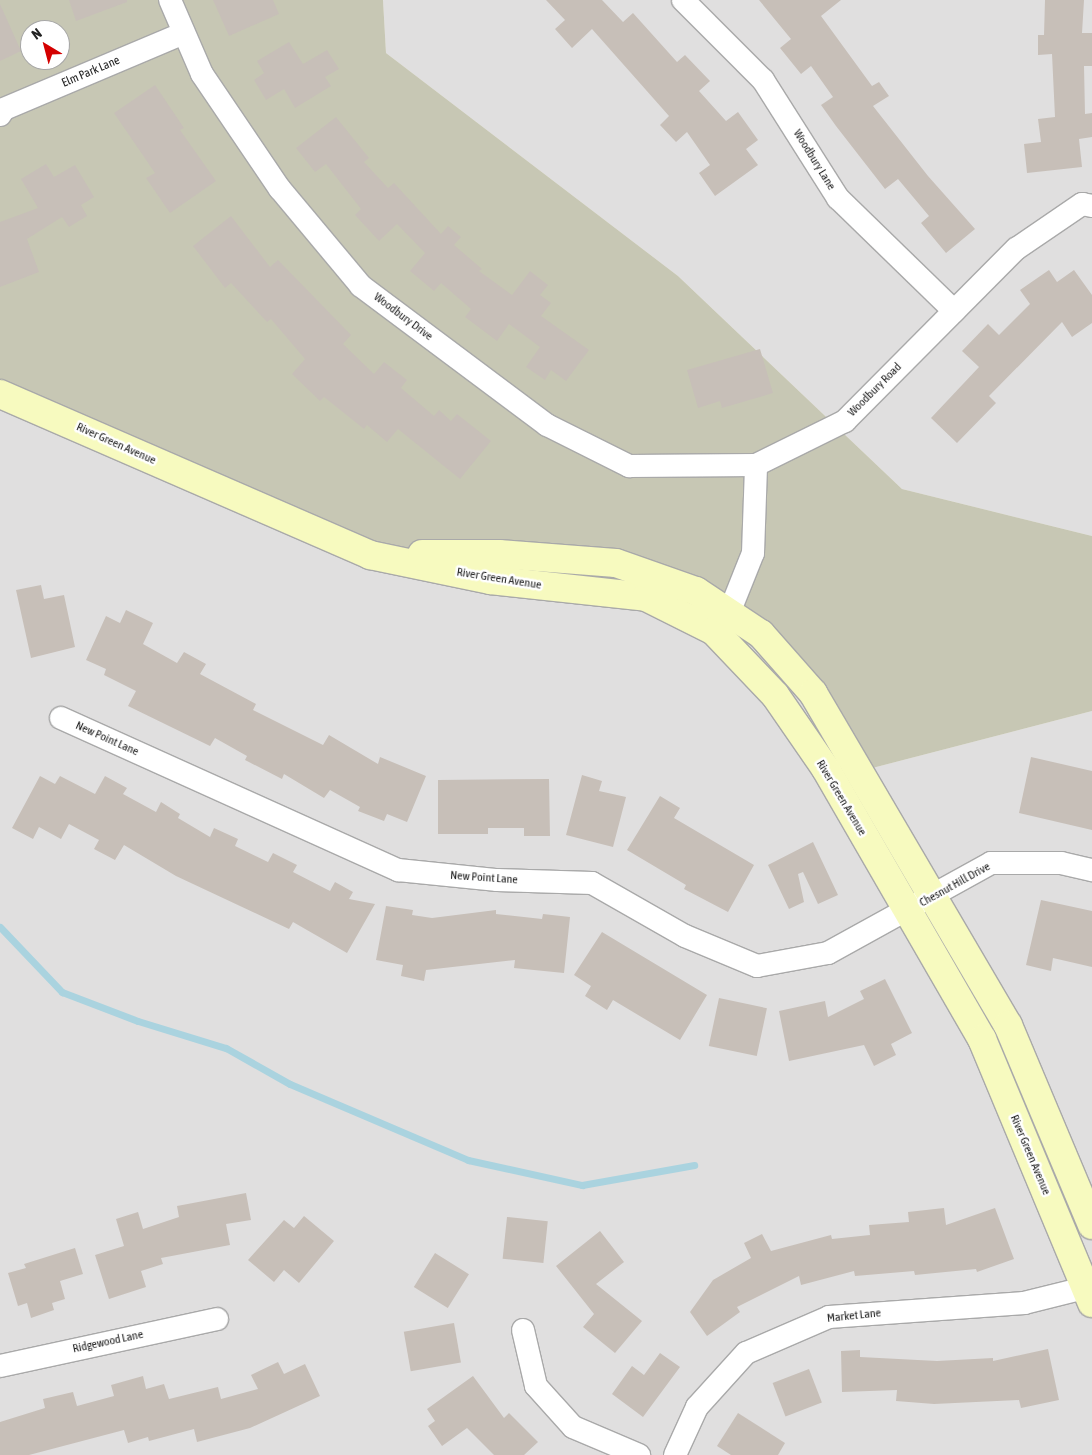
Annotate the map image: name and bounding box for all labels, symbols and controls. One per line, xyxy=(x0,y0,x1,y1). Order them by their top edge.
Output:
north arrow xyxy=(20,20,70,70)
text: N xyxy=(28,25,45,43)
street label: Elm Park Lane xyxy=(60,53,122,91)
street label: Woodbury Lane xyxy=(790,127,838,193)
street label: Woodbury Drive xyxy=(371,290,435,344)
street label: Woodbury Road xyxy=(845,360,905,420)
street label: River Green Avenue xyxy=(74,420,158,468)
street label: River Green Avenue xyxy=(456,565,542,593)
street label: New Point Lane xyxy=(73,719,141,759)
street label: River Green Avenue xyxy=(813,758,869,838)
street label: Chesnut Hill Drive xyxy=(917,860,993,910)
street label: New Point Lane xyxy=(450,868,518,888)
street label: River Green Avenue xyxy=(1007,1113,1053,1197)
street label: Market Lane xyxy=(826,1306,882,1326)
street label: Ridgewood Lane xyxy=(71,1327,145,1357)

